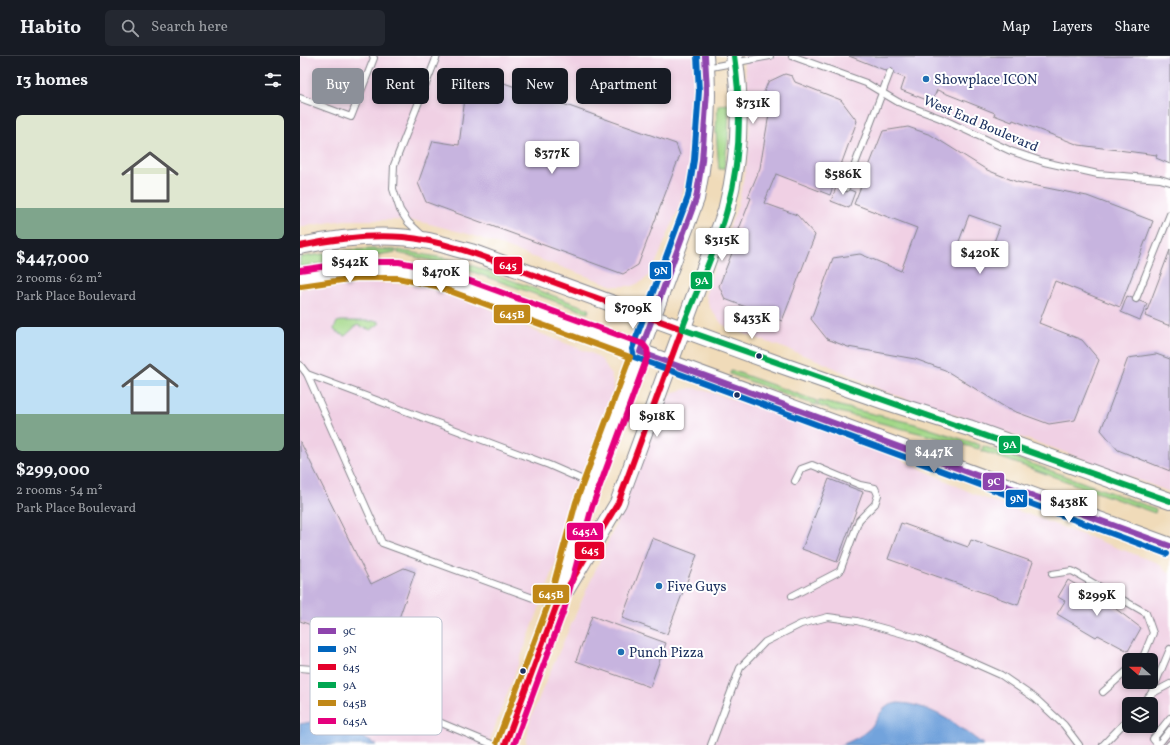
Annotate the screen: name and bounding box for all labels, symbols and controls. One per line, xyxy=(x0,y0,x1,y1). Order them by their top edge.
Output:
search box xyxy=(105,10,385,46)
text: Habito xyxy=(20,15,81,41)
icon: search xyxy=(119,17,141,39)
text: Search here xyxy=(151,17,228,38)
text: Map xyxy=(1002,18,1030,37)
text: Layers xyxy=(1052,18,1092,37)
text: Share xyxy=(1114,18,1150,37)
chip: Buy xyxy=(312,68,364,104)
chip: Rent xyxy=(372,68,429,104)
chip: Filters xyxy=(437,68,504,104)
chip: New xyxy=(512,68,568,104)
chip: Apartment xyxy=(576,68,671,104)
text: 13 homes xyxy=(16,69,88,92)
icon: filters xyxy=(262,69,284,91)
place label: Showplace ICON xyxy=(934,71,1037,90)
marker: Showplace ICON xyxy=(921,74,931,84)
pin: $731K xyxy=(725,91,781,125)
street label: West End Boulevard xyxy=(920,91,1041,157)
text: $731K xyxy=(736,95,770,113)
icon: home xyxy=(114,141,186,213)
pin: $377K xyxy=(524,141,580,175)
text: $377K xyxy=(534,145,570,163)
pin: $586K xyxy=(815,162,871,196)
text: $586K xyxy=(824,166,862,184)
pin: $315K xyxy=(694,228,750,262)
text: $315K xyxy=(705,232,739,250)
pin: $420K xyxy=(952,241,1008,275)
text: $420K xyxy=(960,245,1000,263)
text: $447,000 xyxy=(16,247,89,270)
pin: $542K xyxy=(322,250,378,284)
text: $542K xyxy=(331,254,369,272)
line badge: 645 xyxy=(493,256,523,275)
text: 645 xyxy=(499,259,517,274)
pin: $470K xyxy=(413,260,469,294)
line badge: 9N xyxy=(649,261,672,280)
text: $470K xyxy=(422,264,460,282)
text: 9N xyxy=(654,264,668,279)
text: 2 rooms · 62 m² xyxy=(16,270,102,288)
line badge: 9A xyxy=(690,271,713,290)
text: 9A xyxy=(695,274,709,289)
text: Park Place Boulevard xyxy=(16,288,136,306)
pin: $709K xyxy=(605,296,661,330)
text: $709K xyxy=(614,300,652,318)
line badge: 645B xyxy=(493,304,531,324)
pin: $433K xyxy=(724,306,780,340)
text: 645B xyxy=(499,308,525,323)
text: $433K xyxy=(733,310,771,328)
unlabelled marker xyxy=(754,351,764,361)
icon: home xyxy=(114,353,186,425)
unlabelled marker xyxy=(732,390,742,400)
pin: $918K xyxy=(629,404,685,438)
text: $918K xyxy=(639,408,675,426)
line badge: 9A xyxy=(998,435,1021,454)
text: 9A xyxy=(1003,438,1017,453)
pin: $447K xyxy=(906,440,962,474)
text: $447K xyxy=(915,444,953,462)
text: $299,000 xyxy=(16,459,90,482)
line badge: 9C xyxy=(982,472,1005,491)
text: 9C xyxy=(987,475,1001,490)
text: 2 rooms · 54 m² xyxy=(16,482,103,500)
line badge: 9N xyxy=(1005,489,1028,508)
pin: $438K xyxy=(1041,490,1097,524)
text: 9N xyxy=(1010,492,1024,507)
text: $438K xyxy=(1050,494,1088,512)
text: Park Place Boulevard xyxy=(16,500,136,518)
line badge: 645A xyxy=(566,522,604,541)
text: 645A xyxy=(572,525,598,540)
line badge: 645 xyxy=(574,541,605,560)
text: 645 xyxy=(581,544,599,559)
place label: Five Guys xyxy=(667,578,727,597)
marker: Five Guys xyxy=(654,581,664,591)
pin: $299K xyxy=(1069,583,1125,617)
line badge: 645B xyxy=(532,584,570,604)
text: $299K xyxy=(1078,587,1116,605)
text: 645B xyxy=(538,588,564,603)
legend xyxy=(310,617,442,735)
text: 9C xyxy=(343,625,356,640)
text: 9N xyxy=(343,643,357,658)
place label: Punch Pizza xyxy=(629,644,704,663)
marker: Punch Pizza xyxy=(616,647,626,657)
north arrow xyxy=(1122,653,1158,689)
map controls xyxy=(1122,653,1158,733)
text: 645 xyxy=(343,661,360,676)
unlabelled marker xyxy=(518,666,528,676)
text: 9A xyxy=(343,679,357,694)
text: 645B xyxy=(343,697,367,712)
button: layers xyxy=(1122,697,1158,733)
text: 645A xyxy=(343,715,368,730)

